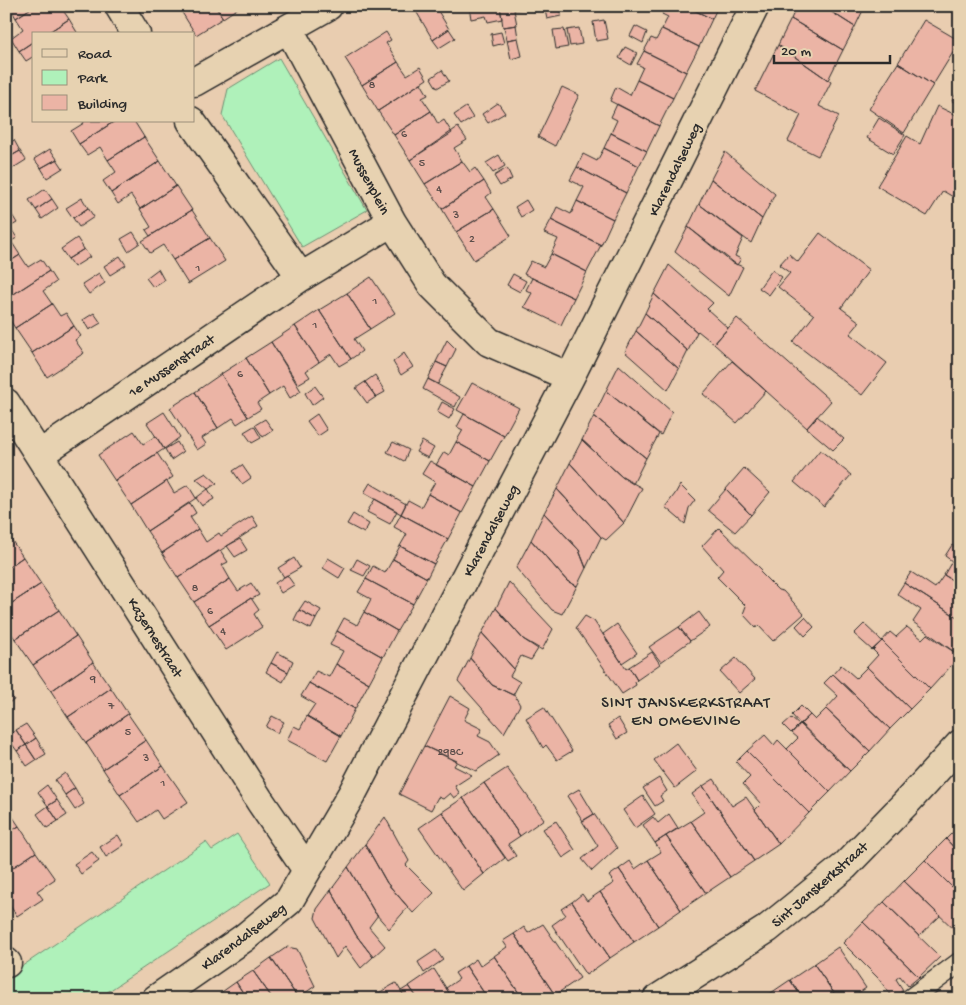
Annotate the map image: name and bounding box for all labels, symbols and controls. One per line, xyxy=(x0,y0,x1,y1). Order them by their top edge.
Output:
legend xyxy=(32,32,195,122)
scale bar xyxy=(774,32,890,64)
text: 20 m xyxy=(781,43,811,61)
text: Road xyxy=(78,46,112,64)
text: Park xyxy=(77,70,108,88)
house number: 8 xyxy=(369,79,376,93)
text: Building xyxy=(77,96,127,114)
street label: Klarendalseweg xyxy=(645,120,706,220)
house number: 6 xyxy=(401,128,408,142)
street label: Mussenplein xyxy=(343,146,393,218)
house number: 5 xyxy=(419,157,425,171)
house number: 4 xyxy=(436,183,442,197)
house number: 3 xyxy=(452,209,459,223)
house number: 2 xyxy=(469,233,475,247)
house number: 1 xyxy=(195,262,201,276)
house number: 1 xyxy=(372,295,378,309)
house number: 1 xyxy=(312,319,318,333)
street label: 1e Mussenstraat xyxy=(125,330,220,403)
house number: 6 xyxy=(237,368,244,382)
street label: Klarendalseweg xyxy=(460,482,524,580)
house number: 8 xyxy=(192,582,199,596)
street label: Kazernestraat xyxy=(123,595,187,683)
house number: 6 xyxy=(207,605,214,619)
house number: 4 xyxy=(220,625,226,639)
house number: 9 xyxy=(89,673,96,687)
district label: SINT JANSKERKSTRAAT EN OMGEVING xyxy=(601,695,771,732)
house number: 7 xyxy=(107,700,115,714)
house number: 5 xyxy=(125,726,131,740)
house number: 298C xyxy=(438,746,464,760)
house number: 3 xyxy=(142,752,149,766)
house number: 1 xyxy=(160,777,166,791)
street label: Sint Janskerkstraat xyxy=(768,837,874,932)
street label: Klarendalseweg xyxy=(198,900,290,975)

